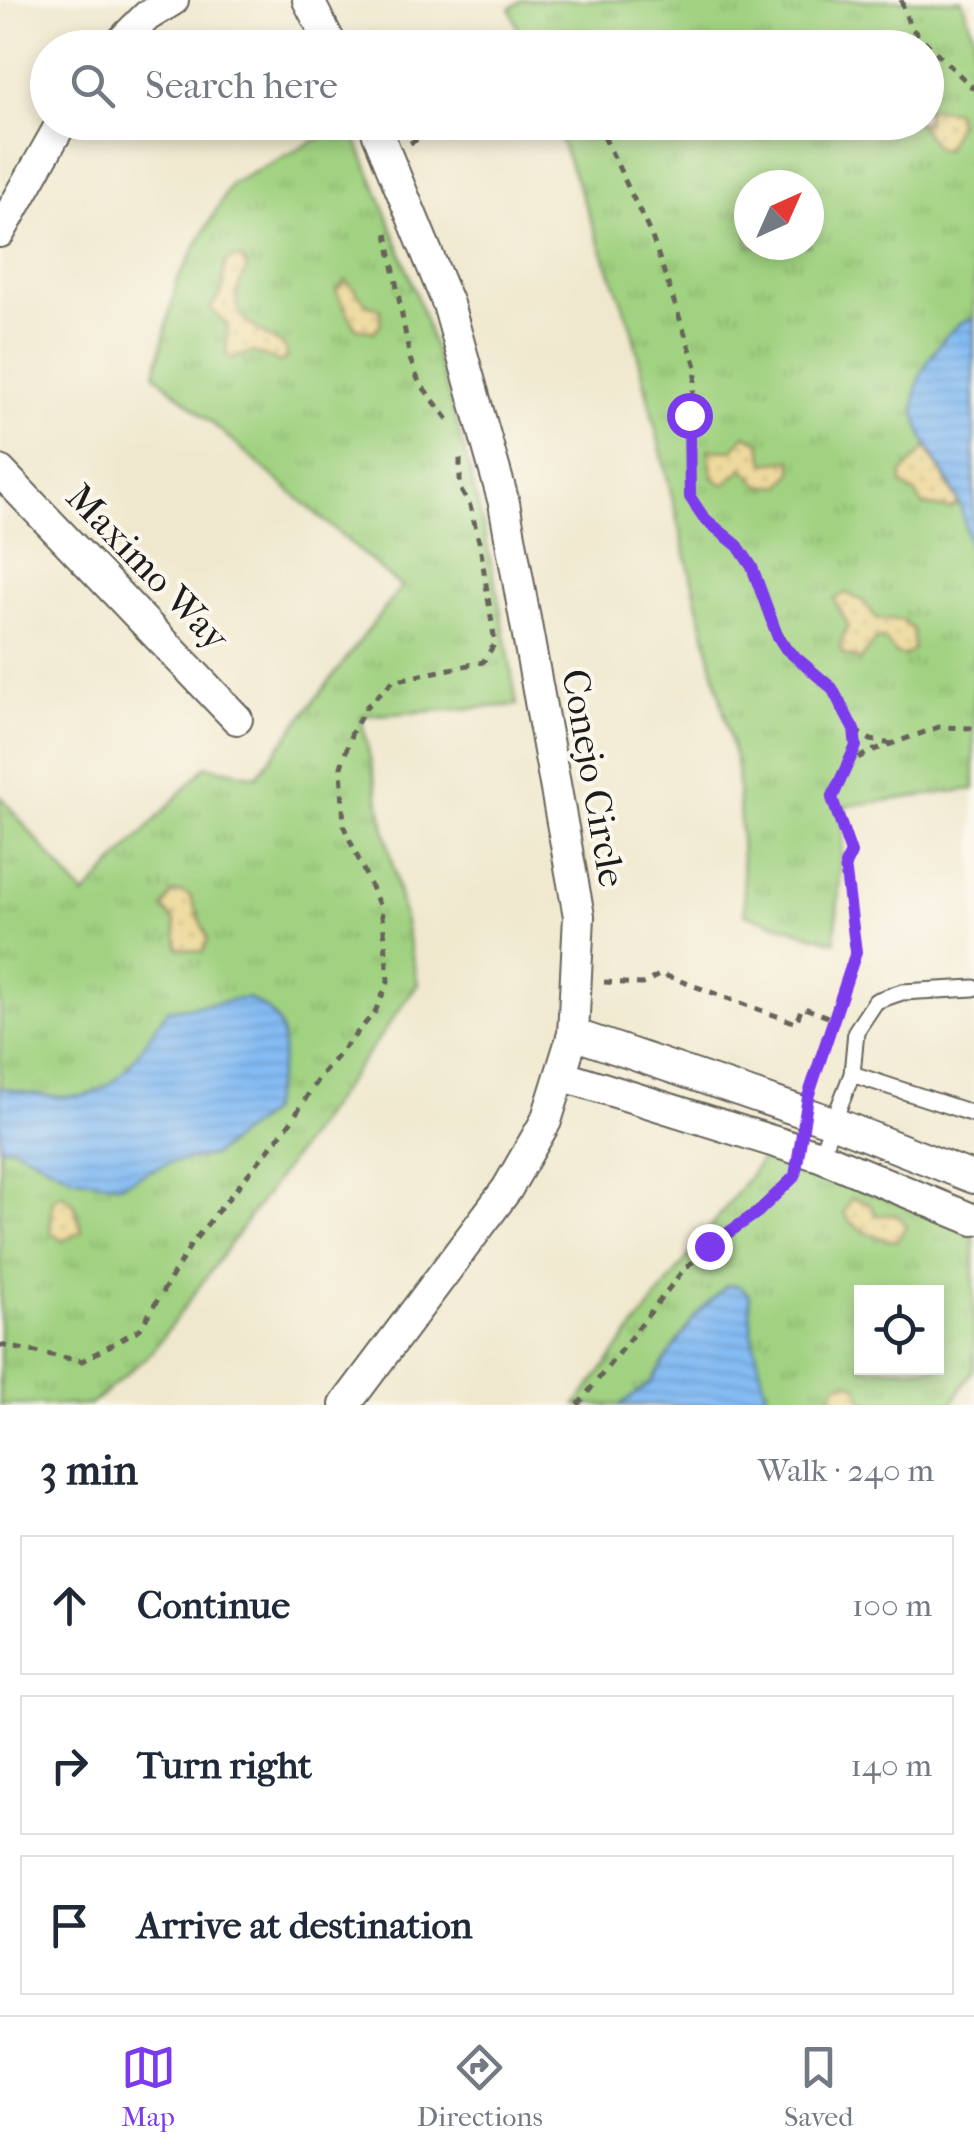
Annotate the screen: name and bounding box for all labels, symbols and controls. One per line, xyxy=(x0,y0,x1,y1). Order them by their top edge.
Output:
search box xyxy=(30,30,944,140)
icon: search xyxy=(65,58,120,113)
text: Search here xyxy=(145,63,338,108)
north arrow xyxy=(734,170,824,260)
route start xyxy=(667,393,713,439)
street label: Maximo Way xyxy=(57,475,239,661)
street label: Conejo Circle xyxy=(552,666,635,891)
route end xyxy=(687,1224,733,1270)
map controls xyxy=(854,1285,944,1375)
button: locate xyxy=(854,1285,944,1375)
text: 3 min xyxy=(40,1446,138,1495)
text: Walk · 240 m xyxy=(758,1452,934,1489)
icon: ahead xyxy=(42,1578,97,1633)
text: Continue xyxy=(137,1583,290,1628)
text: 100 m xyxy=(852,1587,932,1624)
icon: right xyxy=(42,1738,97,1793)
text: Turn right xyxy=(137,1743,312,1788)
text: 140 m xyxy=(851,1747,932,1784)
icon: arrive xyxy=(42,1898,97,1953)
text: Arrive at destination xyxy=(137,1903,473,1948)
tab: Map xyxy=(121,2040,176,2133)
tab: Directions xyxy=(417,2040,543,2133)
tab: Saved xyxy=(784,2040,853,2133)

